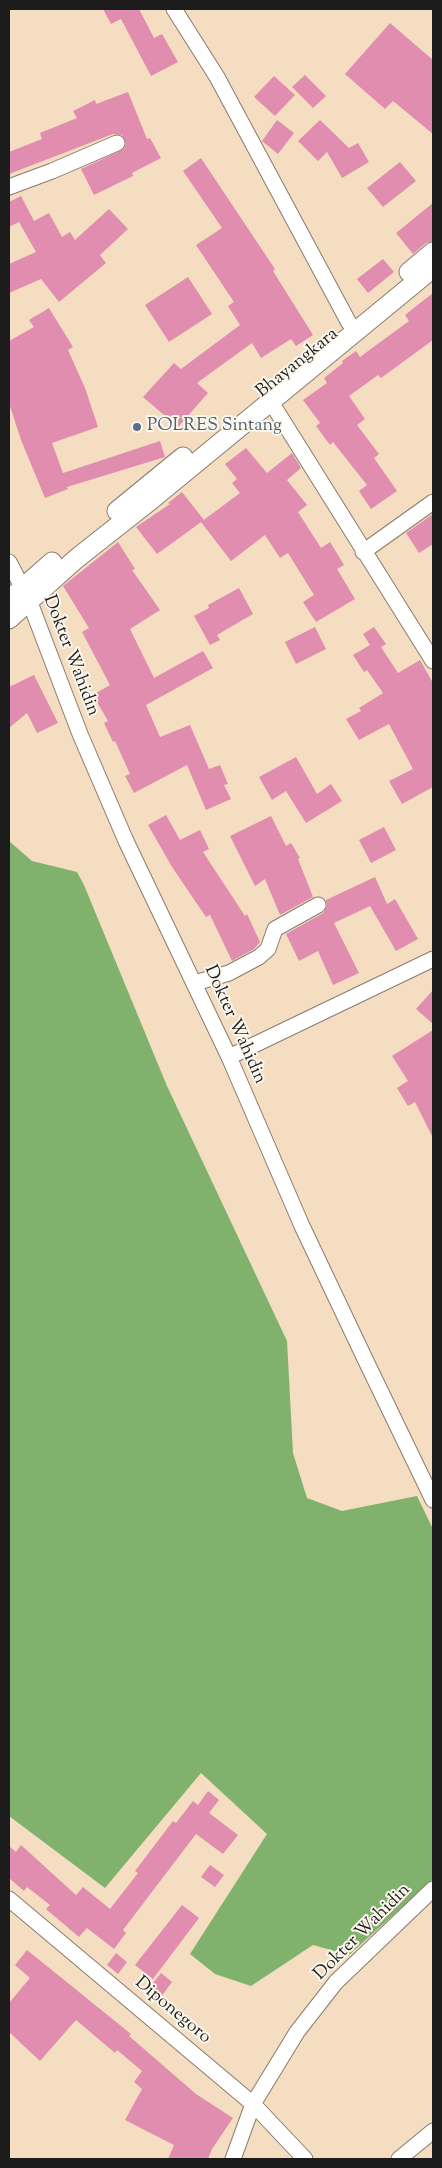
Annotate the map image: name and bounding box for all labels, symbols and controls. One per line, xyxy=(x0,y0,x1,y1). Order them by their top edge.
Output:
street label: Bhayangkara xyxy=(253,324,343,404)
place label: POLRES Sintang xyxy=(147,416,282,438)
marker: POLRES Sintang xyxy=(131,421,143,433)
street label: Dokter Wahidin xyxy=(37,593,103,719)
street label: Dokter Wahidin xyxy=(198,962,270,1088)
street label: Dokter Wahidin xyxy=(310,1880,416,1986)
street label: Diponegoro xyxy=(129,1973,215,2049)

